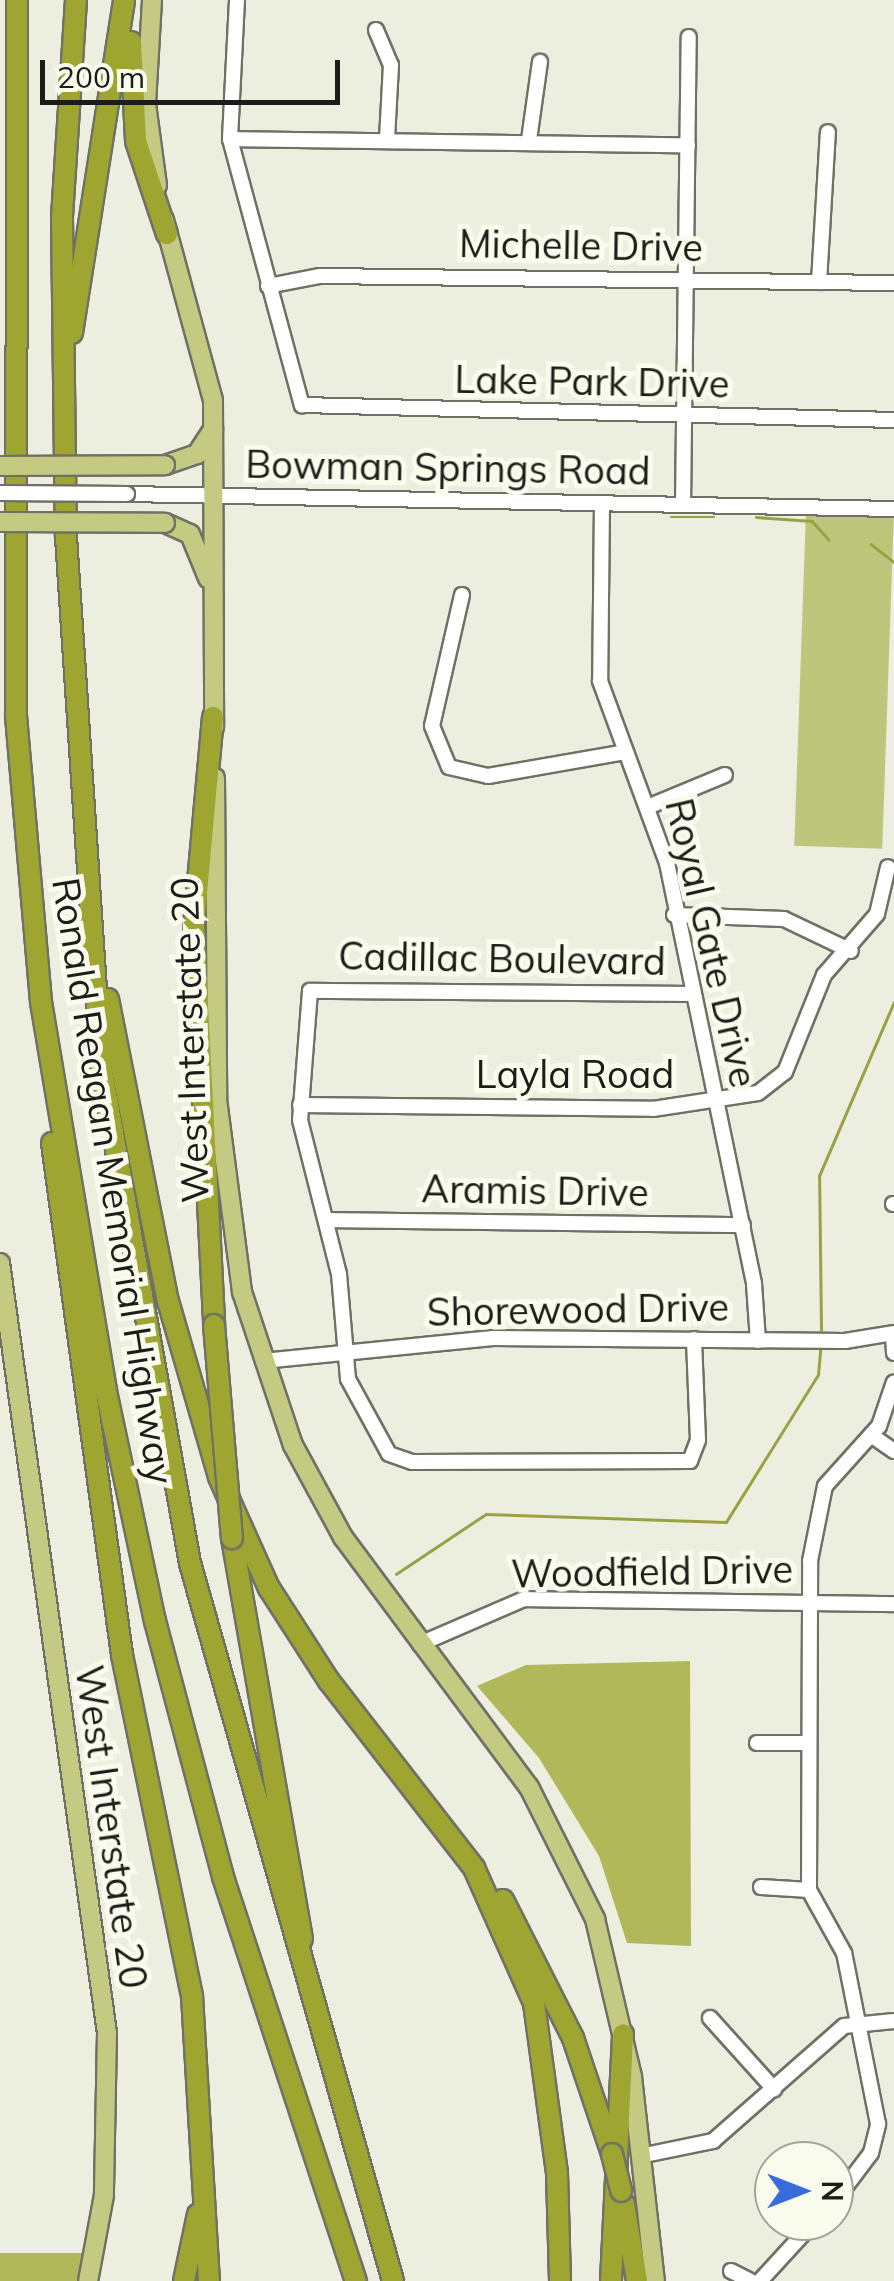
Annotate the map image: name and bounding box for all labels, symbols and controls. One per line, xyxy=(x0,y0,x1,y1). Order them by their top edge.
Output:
scale bar xyxy=(45,40,345,102)
text: 200 m xyxy=(57,58,145,96)
street label: Michelle Drive xyxy=(459,221,703,271)
street label: Lake Park Drive xyxy=(454,357,730,407)
street label: Bowman Springs Road xyxy=(245,442,651,494)
street label: Royal Gate Drive xyxy=(656,794,766,1092)
street label: Ronald Reagan Memorial Highway xyxy=(43,875,183,1487)
street label: West Interstate 20 xyxy=(162,876,218,1204)
street label: Cadillac Boulevard xyxy=(338,933,666,985)
street label: Layla Road xyxy=(476,1052,674,1098)
street label: Aramis Drive xyxy=(421,1166,649,1216)
street label: Shorewood Drive xyxy=(426,1285,730,1335)
street label: Woodfield Drive xyxy=(510,1547,794,1597)
street label: West Interstate 20 xyxy=(66,1662,156,1992)
north arrow xyxy=(754,2141,854,2241)
text: N xyxy=(815,2180,850,2202)

